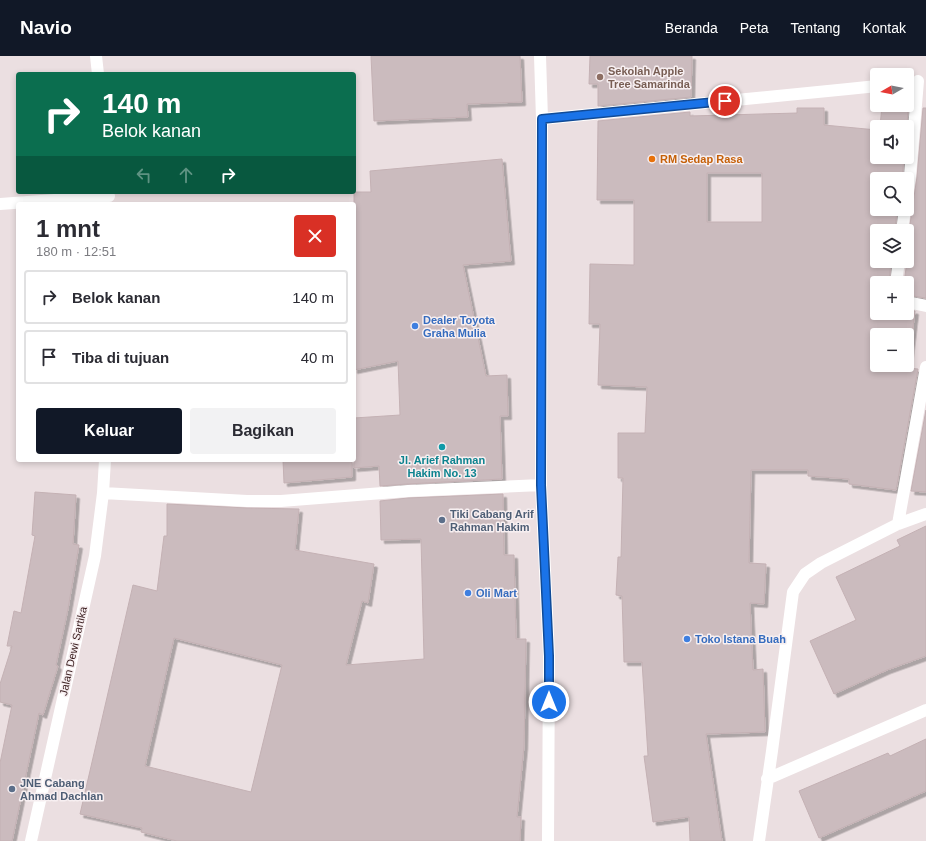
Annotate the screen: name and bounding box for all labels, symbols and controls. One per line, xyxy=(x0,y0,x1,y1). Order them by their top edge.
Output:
text: Navio xyxy=(20,17,72,38)
text: Beranda xyxy=(665,20,718,36)
text: Peta xyxy=(740,20,769,36)
text: Tentang xyxy=(791,20,840,36)
text: Kontak xyxy=(862,20,906,36)
place label: Sekolah Apple Tree Samarinda xyxy=(608,65,691,90)
north arrow xyxy=(870,68,914,112)
map controls xyxy=(870,68,914,372)
marker: Sekolah Apple Tree Samarinda xyxy=(595,72,605,82)
pin xyxy=(708,84,742,118)
icon: right xyxy=(36,88,88,140)
text: 140 m xyxy=(102,88,181,119)
icon: arrive xyxy=(714,90,736,112)
button: sound xyxy=(870,120,914,164)
text: Belok kanan xyxy=(102,121,201,141)
place label: RM Sedap Rasa xyxy=(660,153,743,165)
marker: RM Sedap Rasa xyxy=(647,154,657,164)
icon: left xyxy=(133,164,155,186)
icon: ahead xyxy=(175,164,197,186)
icon: right xyxy=(217,164,239,186)
button: search xyxy=(870,172,914,216)
text: 1 mnt xyxy=(36,215,100,242)
button: close xyxy=(294,215,336,257)
button: layers xyxy=(870,224,914,268)
text: 180 m · 12:51 xyxy=(36,244,116,259)
button: + xyxy=(870,276,914,320)
icon: right xyxy=(38,286,60,308)
text: Belok kanan xyxy=(72,289,160,306)
text: 140 m xyxy=(292,289,334,306)
place label: Dealer Toyota Graha Mulia xyxy=(423,314,496,339)
marker: Dealer Toyota Graha Mulia xyxy=(410,321,420,331)
button: − xyxy=(870,328,914,372)
icon: arrive xyxy=(38,346,60,368)
text: Tiba di tujuan xyxy=(72,349,169,366)
text: 40 m xyxy=(301,349,334,366)
button: Keluar xyxy=(36,408,182,454)
button: Bagikan xyxy=(190,408,336,454)
marker: Jl. Arief Rahman Hakim No. 13 xyxy=(437,442,447,452)
place label: Jl. Arief Rahman Hakim No. 13 xyxy=(399,454,485,479)
place label: Tiki Cabang Arif Rahman Hakim xyxy=(450,508,534,533)
marker: Tiki Cabang Arif Rahman Hakim xyxy=(437,515,447,525)
place label: Oli Mart xyxy=(476,587,517,599)
marker: Oli Mart xyxy=(463,588,473,598)
street label: Jalan Dewi Sartika xyxy=(57,604,89,697)
place label: Toko Istana Buah xyxy=(695,633,786,645)
marker: Toko Istana Buah xyxy=(682,634,692,644)
position arrow xyxy=(528,681,570,723)
place label: JNE Cabang Ahmad Dachlan xyxy=(20,777,103,802)
marker: JNE Cabang Ahmad Dachlan xyxy=(7,784,17,794)

